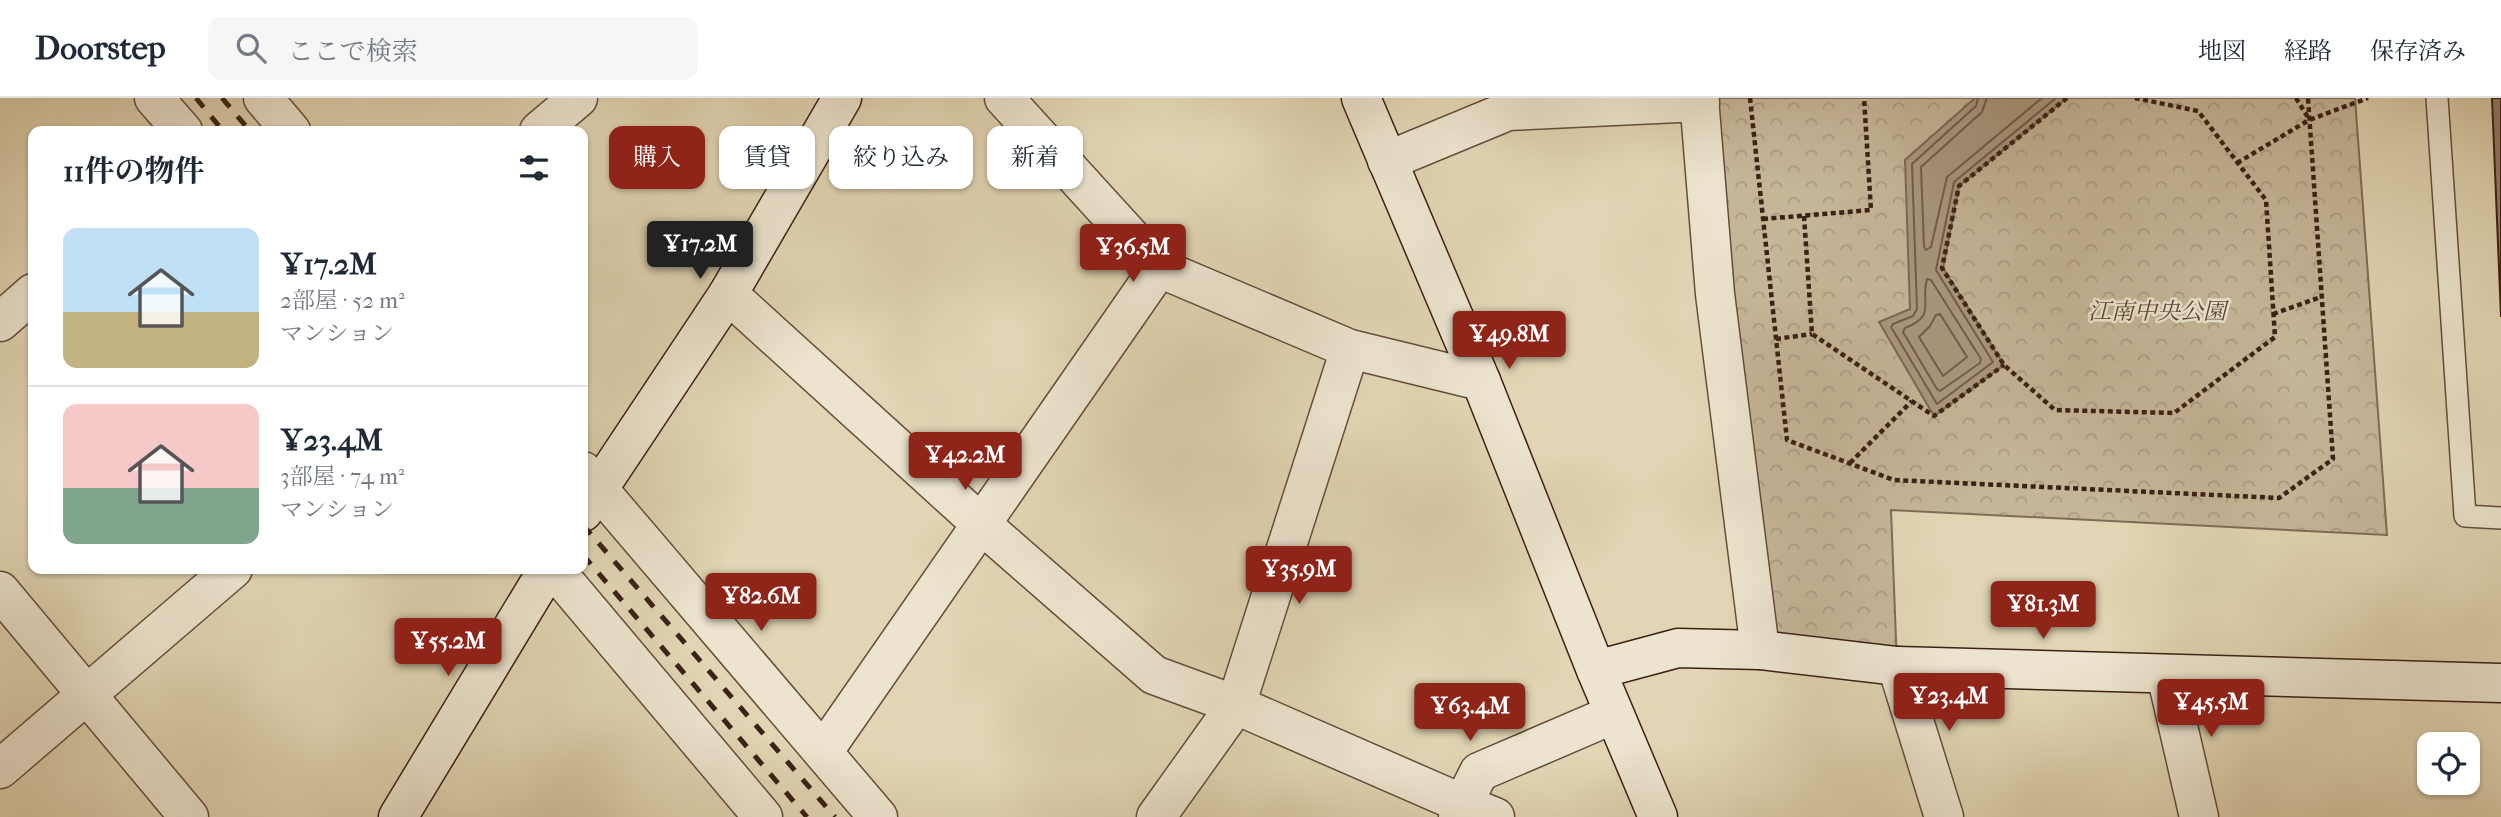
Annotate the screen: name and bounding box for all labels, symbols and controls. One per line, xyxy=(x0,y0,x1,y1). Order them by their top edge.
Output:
search box xyxy=(208,17,698,80)
text: Doorstep xyxy=(35,29,166,68)
icon: search xyxy=(232,29,270,67)
text: ここで検索 xyxy=(288,36,418,67)
text: 地図 xyxy=(2198,37,2246,65)
text: 経路 xyxy=(2284,37,2332,65)
text: 保存済み xyxy=(2370,37,2466,65)
chip: 購入 xyxy=(609,126,705,189)
chip: 賃貸 xyxy=(719,126,815,189)
chip: 絞り込み xyxy=(829,126,973,189)
chip: 新着 xyxy=(987,126,1083,189)
icon: filters xyxy=(515,149,553,187)
text: 11件の物件 xyxy=(63,154,204,189)
pin: ¥17.2M xyxy=(643,222,757,281)
pin: ¥36.5M xyxy=(1076,225,1190,284)
text: ¥17.2M xyxy=(663,230,737,257)
text: ¥36.5M xyxy=(1096,233,1170,260)
text: ¥17.2M xyxy=(280,247,377,282)
icon: home xyxy=(119,256,203,340)
text: 2部屋 · 52 m² xyxy=(280,287,405,314)
park label: 江南中央公園 xyxy=(2088,298,2230,325)
pin: ¥49.8M xyxy=(1452,312,1566,371)
text: マンション xyxy=(280,320,394,347)
text: ¥49.8M xyxy=(1469,320,1549,347)
text: ¥23.4M xyxy=(280,423,383,458)
icon: home xyxy=(119,432,203,516)
pin: ¥42.2M xyxy=(908,432,1022,492)
text: ¥42.2M xyxy=(925,441,1005,468)
text: 3部屋 · 74 m² xyxy=(280,463,405,490)
text: マンション xyxy=(280,496,394,523)
pin: ¥35.9M xyxy=(1242,546,1356,606)
text: ¥35.9M xyxy=(1262,555,1336,582)
pin: ¥82.6M xyxy=(704,574,818,633)
text: ¥82.6M xyxy=(721,582,801,609)
pin: ¥81.3M xyxy=(1986,582,2100,641)
text: ¥81.3M xyxy=(2007,590,2079,617)
pin: ¥55.2M xyxy=(391,618,505,678)
text: ¥55.2M xyxy=(411,627,485,654)
pin: ¥23.4M xyxy=(1892,674,2006,733)
pin: ¥45.5M xyxy=(2154,680,2268,739)
text: ¥23.4M xyxy=(1910,682,1988,709)
pin: ¥63.4M xyxy=(1413,684,1527,743)
text: ¥45.5M xyxy=(2173,688,2249,715)
text: ¥63.4M xyxy=(1430,692,1510,719)
map controls xyxy=(2417,732,2480,795)
button: locate xyxy=(2417,732,2480,795)

